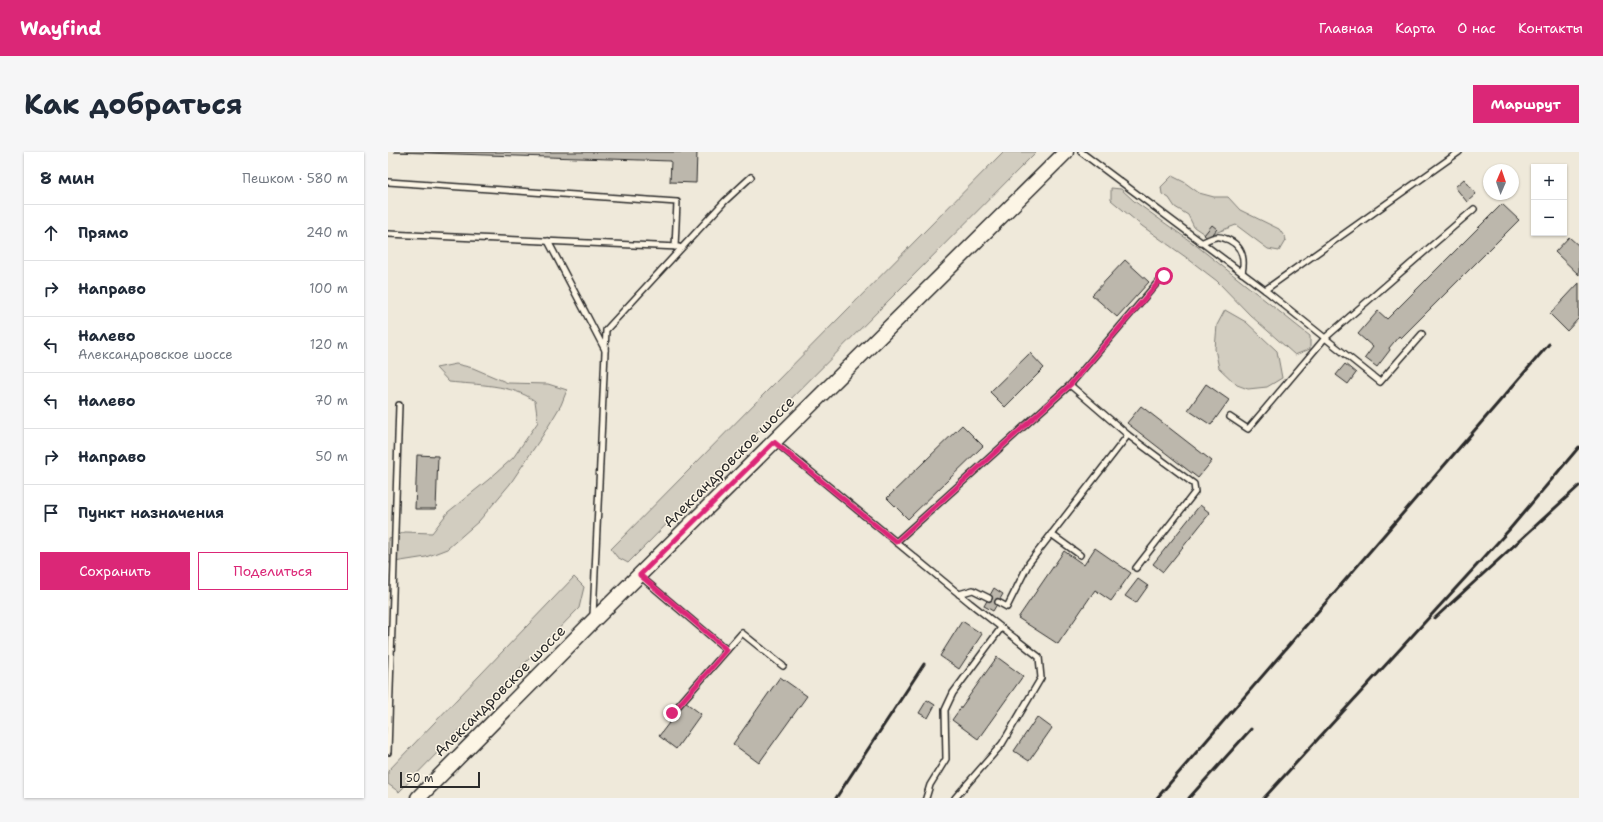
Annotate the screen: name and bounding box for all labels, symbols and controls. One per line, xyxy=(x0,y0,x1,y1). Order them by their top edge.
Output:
text: Wayfind xyxy=(20,16,101,41)
text: Главная xyxy=(1319,19,1373,37)
text: Карта xyxy=(1395,19,1435,37)
text: О нас xyxy=(1457,19,1496,37)
text: Контакты xyxy=(1518,19,1583,37)
text: Как добраться xyxy=(24,85,243,123)
button: Маршрут xyxy=(1473,85,1579,123)
north arrow xyxy=(1483,164,1519,200)
map controls xyxy=(1531,164,1567,236)
button: + xyxy=(1531,164,1567,200)
text: 8 мин xyxy=(40,167,95,189)
text: Пешком · 580 m xyxy=(242,170,348,187)
button: − xyxy=(1531,200,1567,236)
icon: ahead xyxy=(40,222,62,244)
text: Прямо xyxy=(78,223,128,243)
text: 240 m xyxy=(306,224,348,241)
route start xyxy=(1155,267,1173,285)
icon: right xyxy=(40,278,62,300)
text: Направо xyxy=(78,279,146,299)
text: 100 m xyxy=(309,280,348,297)
text: Налево xyxy=(78,326,136,346)
icon: left xyxy=(40,334,62,356)
text: 120 m xyxy=(310,336,348,353)
text: Александровское шоссе xyxy=(78,346,233,363)
icon: left xyxy=(40,390,62,412)
text: Налево xyxy=(78,391,136,411)
text: 70 m xyxy=(314,392,348,409)
street label: Александровское шоссе xyxy=(659,392,799,532)
icon: right xyxy=(40,446,62,468)
text: Направо xyxy=(78,447,146,467)
text: 50 m xyxy=(315,448,348,465)
icon: arrive xyxy=(40,502,62,524)
text: Пункт назначения xyxy=(78,503,224,523)
button: Сохранить xyxy=(40,552,190,590)
button: Поделиться xyxy=(198,552,348,590)
street label: Александровское шоссе xyxy=(430,621,570,761)
route end xyxy=(663,704,681,722)
scale bar xyxy=(400,770,480,789)
text: 50 m xyxy=(406,771,434,786)

